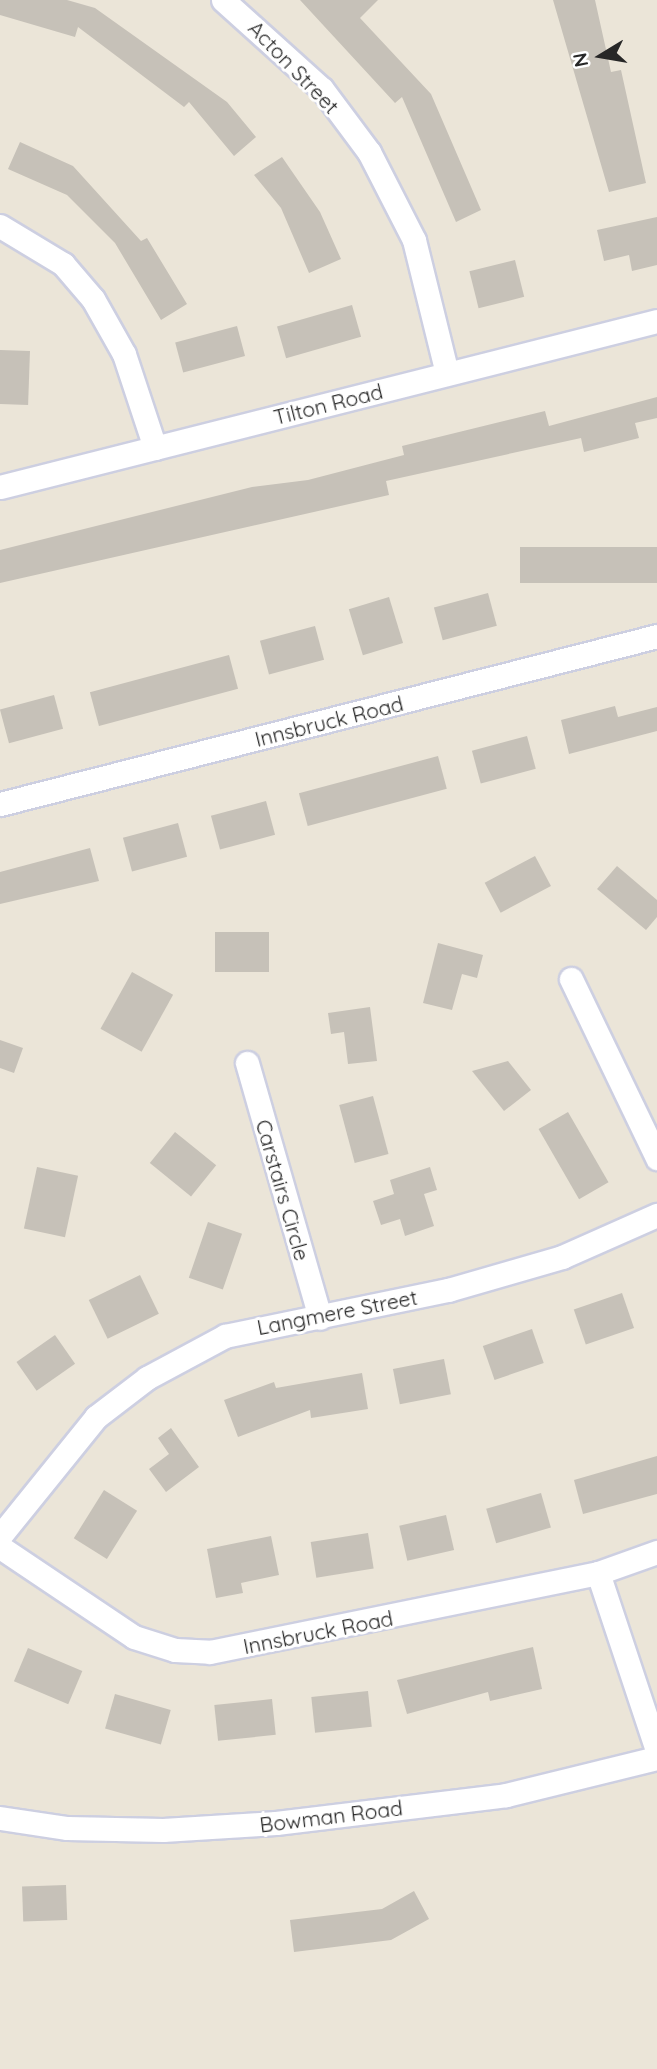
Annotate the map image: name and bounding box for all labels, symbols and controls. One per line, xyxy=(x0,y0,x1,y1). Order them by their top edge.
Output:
street label: Acton Street xyxy=(243,15,345,119)
north arrow xyxy=(566,21,636,91)
text: N xyxy=(567,51,593,69)
street label: Tilton Road xyxy=(271,378,385,430)
street label: Innsbruck Road xyxy=(252,690,406,752)
street label: Carstairs Circle xyxy=(251,1117,315,1263)
street label: Langmere Street xyxy=(255,1284,419,1340)
street label: Innsbruck Road xyxy=(241,1605,395,1659)
street label: Bowman Road xyxy=(258,1795,404,1837)

